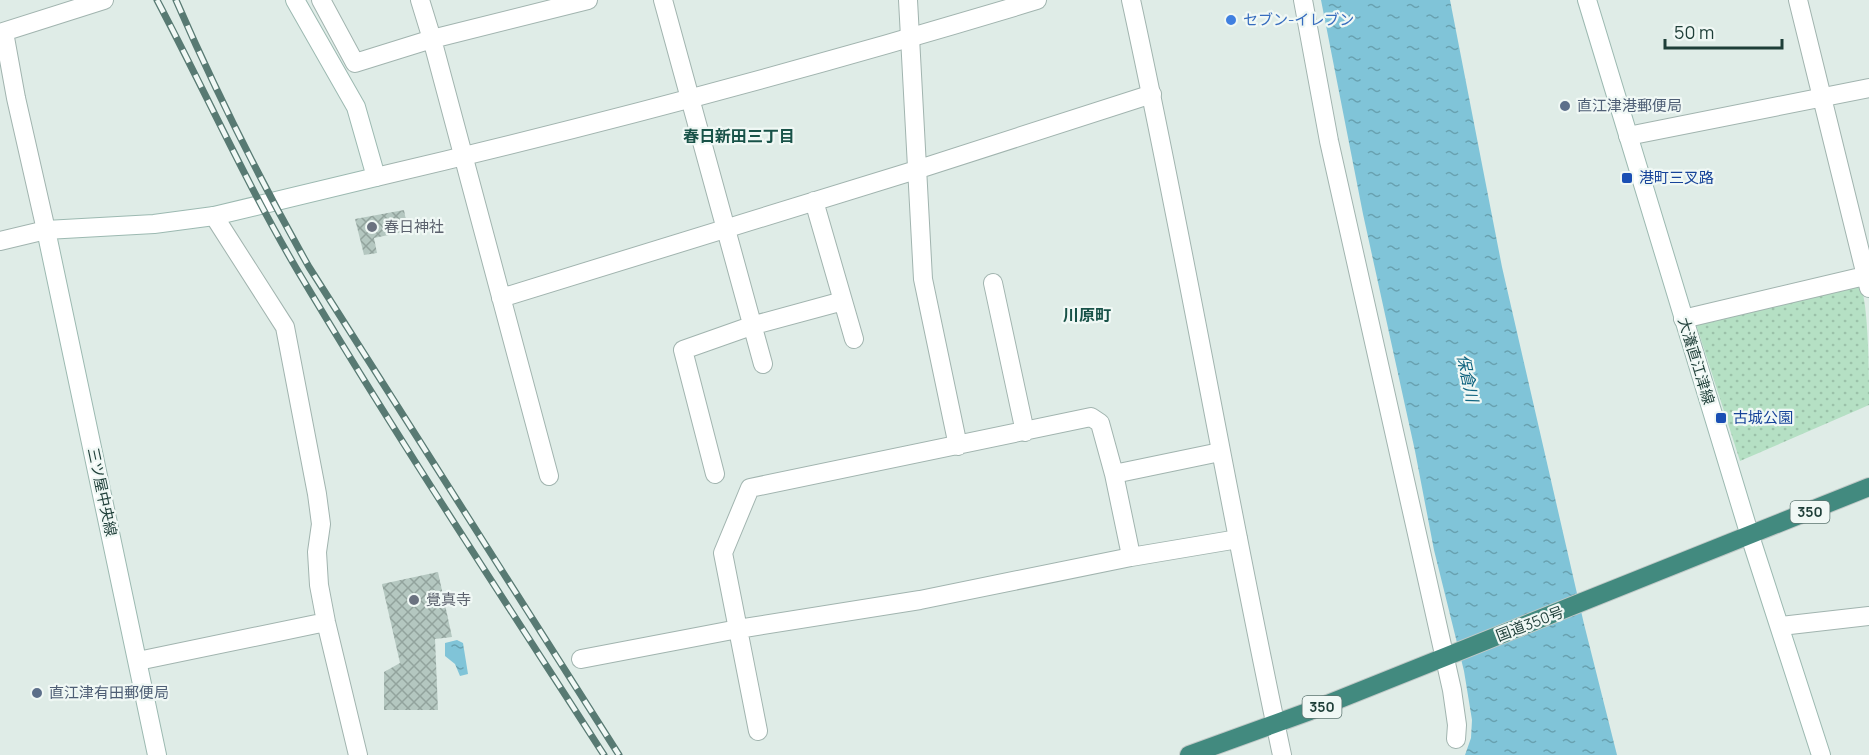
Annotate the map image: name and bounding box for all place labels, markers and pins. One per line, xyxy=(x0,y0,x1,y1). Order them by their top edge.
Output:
place label: セブン-イレブン xyxy=(1243,9,1354,30)
marker: セブン-イレブン xyxy=(1224,13,1238,27)
place label: 直江津港郵便局 xyxy=(1577,95,1682,116)
marker: 直江津港郵便局 xyxy=(1558,99,1572,113)
place label: 港町三叉路 xyxy=(1639,167,1714,188)
marker: 港町三叉路 xyxy=(1620,171,1634,185)
place label: 春日神社 xyxy=(384,216,444,237)
marker: 春日神社 xyxy=(365,220,379,234)
place label: 古城公園 xyxy=(1733,407,1793,428)
marker: 古城公園 xyxy=(1714,411,1728,425)
place label: 覺真寺 xyxy=(426,589,471,610)
marker: 覺真寺 xyxy=(407,593,421,607)
place label: 直江津有田郵便局 xyxy=(49,682,169,703)
marker: 直江津有田郵便局 xyxy=(30,686,44,700)

